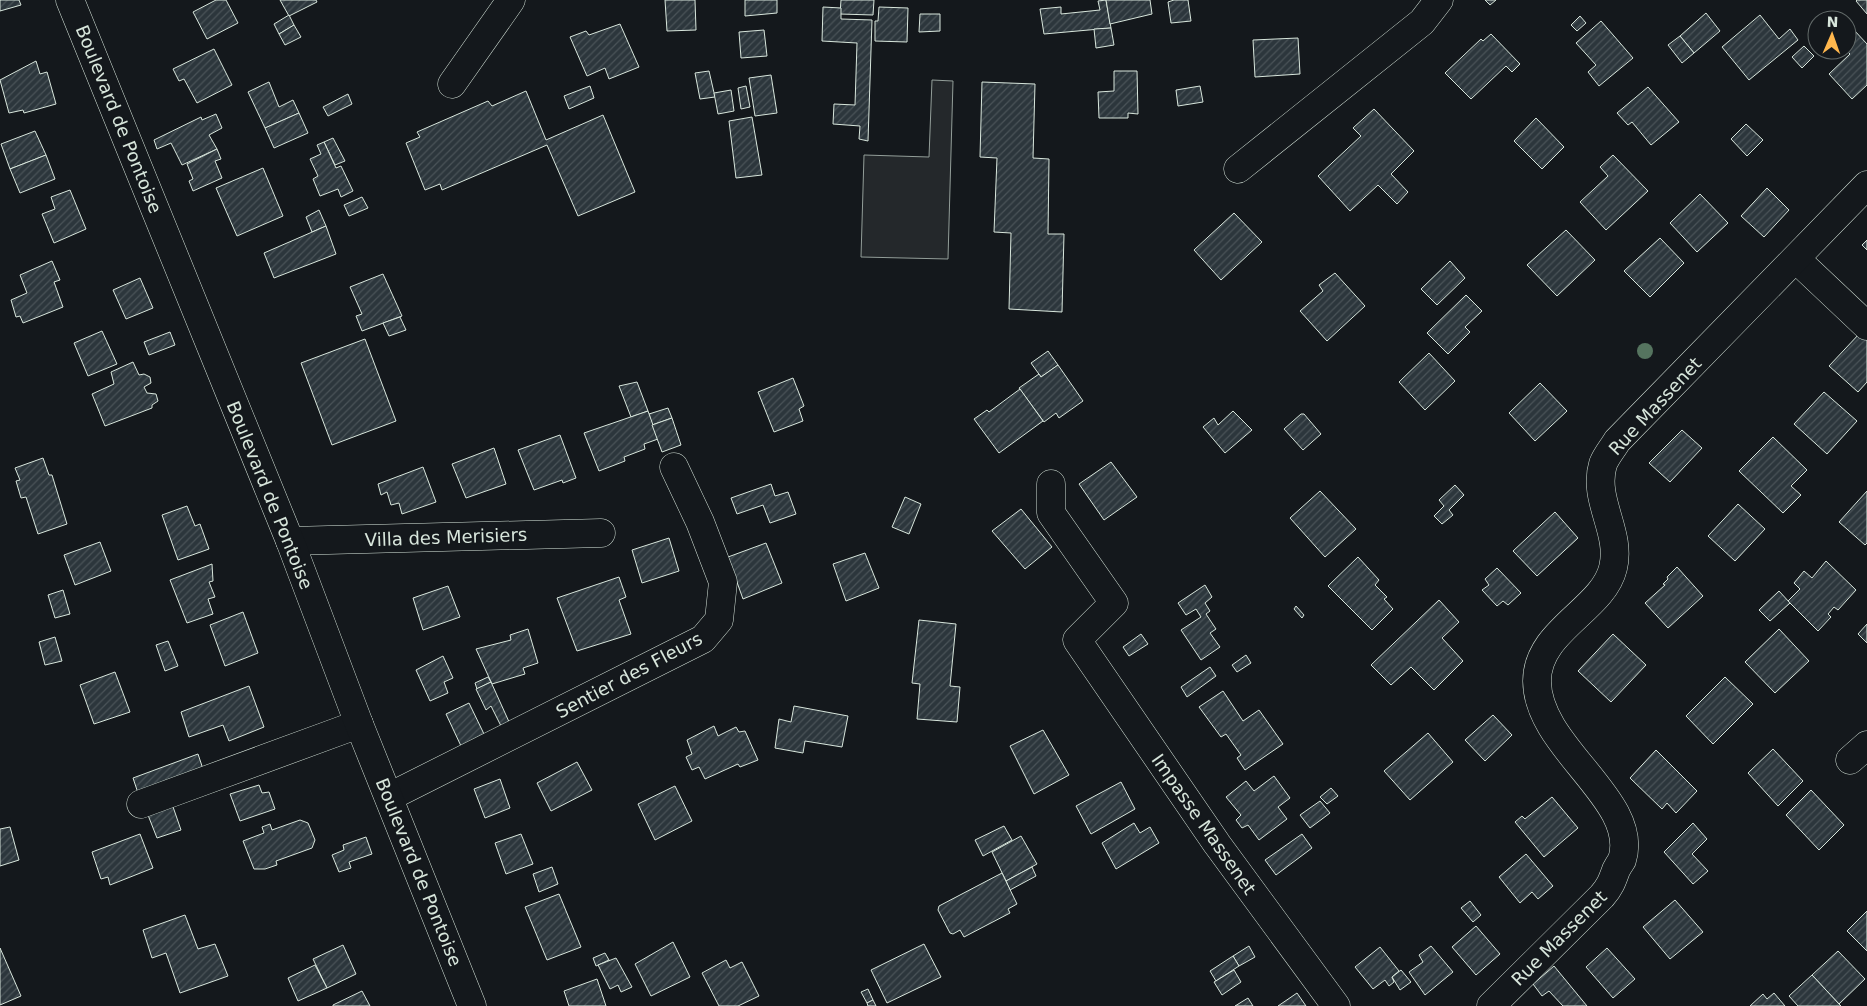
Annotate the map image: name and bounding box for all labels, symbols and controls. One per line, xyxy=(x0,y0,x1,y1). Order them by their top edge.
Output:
north arrow xyxy=(1807,10,1857,60)
text: N xyxy=(1826,14,1839,30)
street label: Boulevard de Pontoise xyxy=(72,22,166,216)
street label: Rue Massenet xyxy=(1604,353,1706,459)
street label: Boulevard de Pontoise xyxy=(223,398,317,592)
street label: Villa des Merisiers xyxy=(364,524,528,550)
street label: Sentier des Fleurs xyxy=(552,628,706,722)
street label: Impasse Massenet xyxy=(1148,750,1260,898)
street label: Boulevard de Pontoise xyxy=(372,775,466,969)
street label: Rue Massenet xyxy=(1507,886,1611,990)

